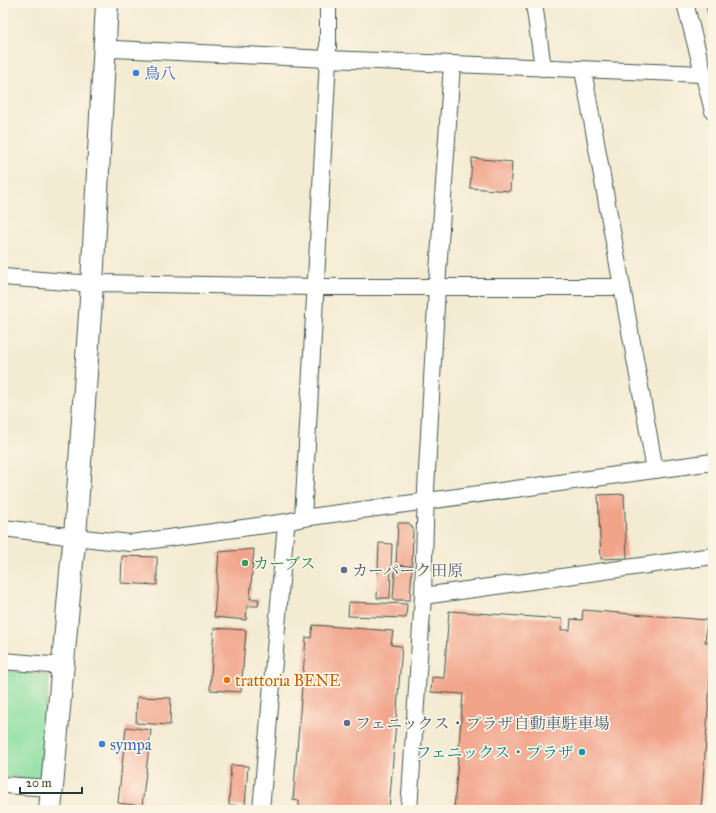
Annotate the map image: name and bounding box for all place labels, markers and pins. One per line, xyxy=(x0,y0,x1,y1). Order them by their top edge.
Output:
place label: 鳥八 xyxy=(144,64,176,83)
marker: 鳥八 xyxy=(131,68,141,78)
place label: カーブス xyxy=(253,554,316,573)
marker: カーブス xyxy=(240,558,250,568)
place label: カーパーク田原 xyxy=(352,561,463,580)
marker: カーパーク田原 xyxy=(339,565,349,575)
place label: trattoria BENE xyxy=(235,671,340,690)
marker: trattoria BENE xyxy=(222,675,232,685)
place label: フェニックス・プラザ自動車駐車場 xyxy=(355,714,609,733)
marker: フェニックス・プラザ自動車駐車場 xyxy=(342,718,352,728)
place label: sympa xyxy=(110,735,152,754)
marker: sympa xyxy=(97,739,107,749)
place label: フェニックス・プラザ xyxy=(416,743,574,762)
marker: フェニックス・プラザ xyxy=(577,747,587,757)

